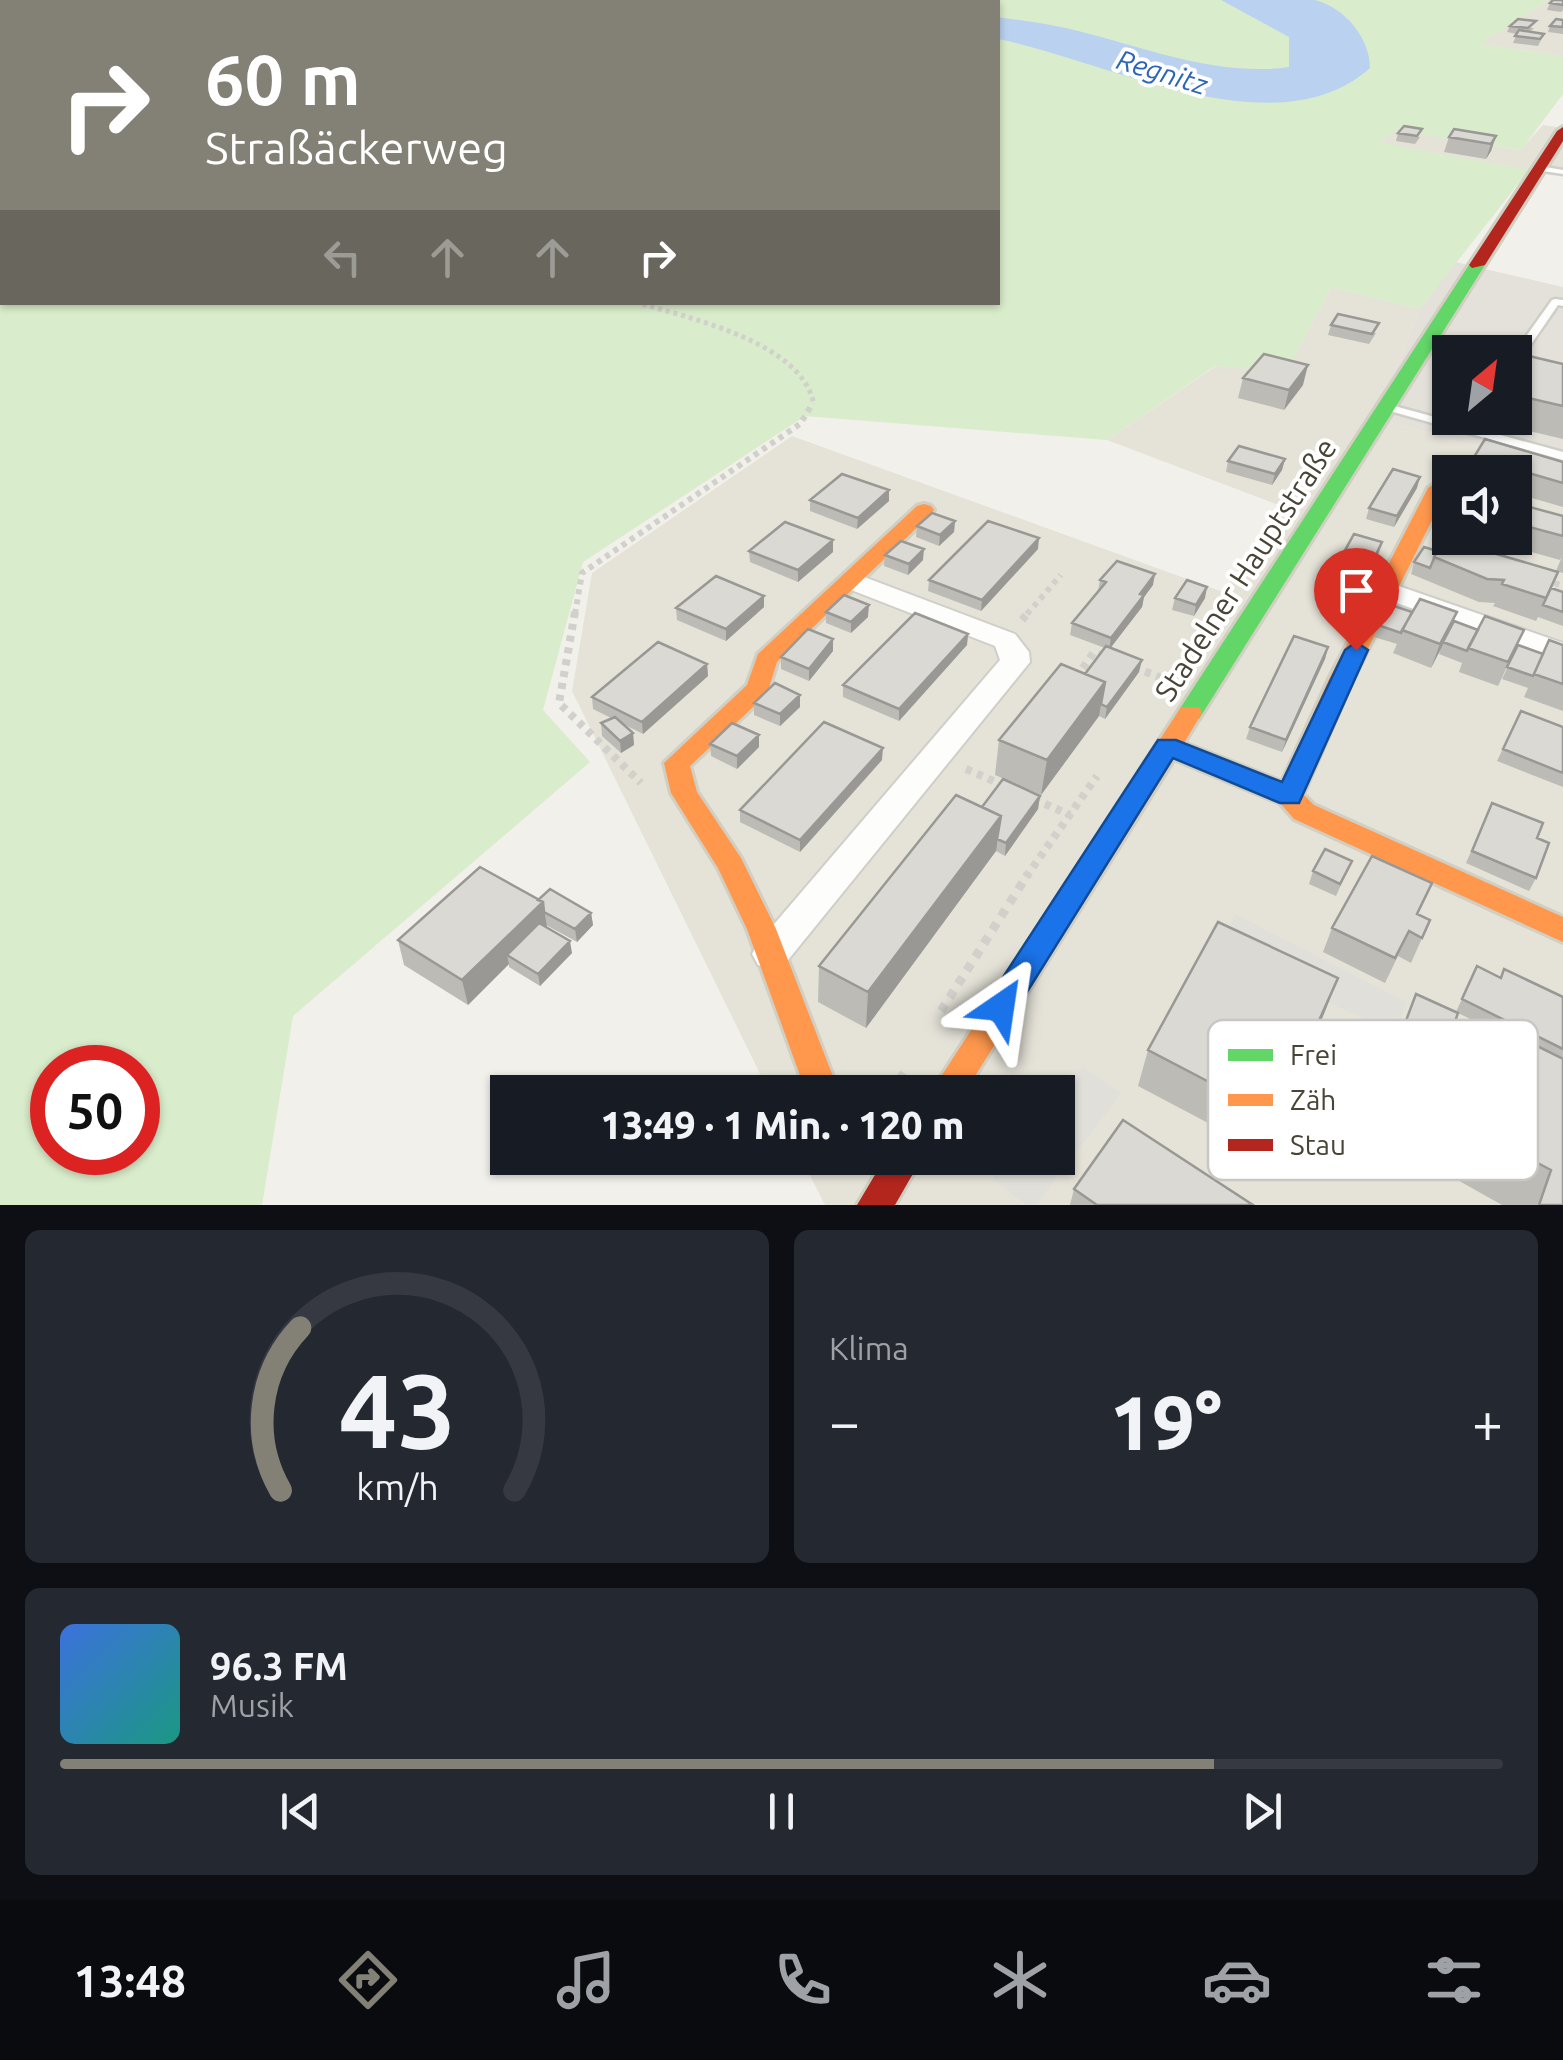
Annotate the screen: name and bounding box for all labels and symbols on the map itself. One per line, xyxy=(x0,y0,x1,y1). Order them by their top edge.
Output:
water label: Regnitz xyxy=(1113,43,1212,100)
north arrow xyxy=(1432,335,1532,435)
street label: Stadelner Hauptstraße xyxy=(1148,432,1343,707)
pin xyxy=(1314,548,1399,651)
position arrow xyxy=(949,955,1053,1059)
legend xyxy=(1208,1020,1538,1180)
text: Frei xyxy=(1290,1039,1337,1070)
speed limit sign: 50 xyxy=(30,1045,160,1175)
text: Zäh xyxy=(1290,1084,1336,1115)
text: Stau xyxy=(1290,1129,1346,1160)

